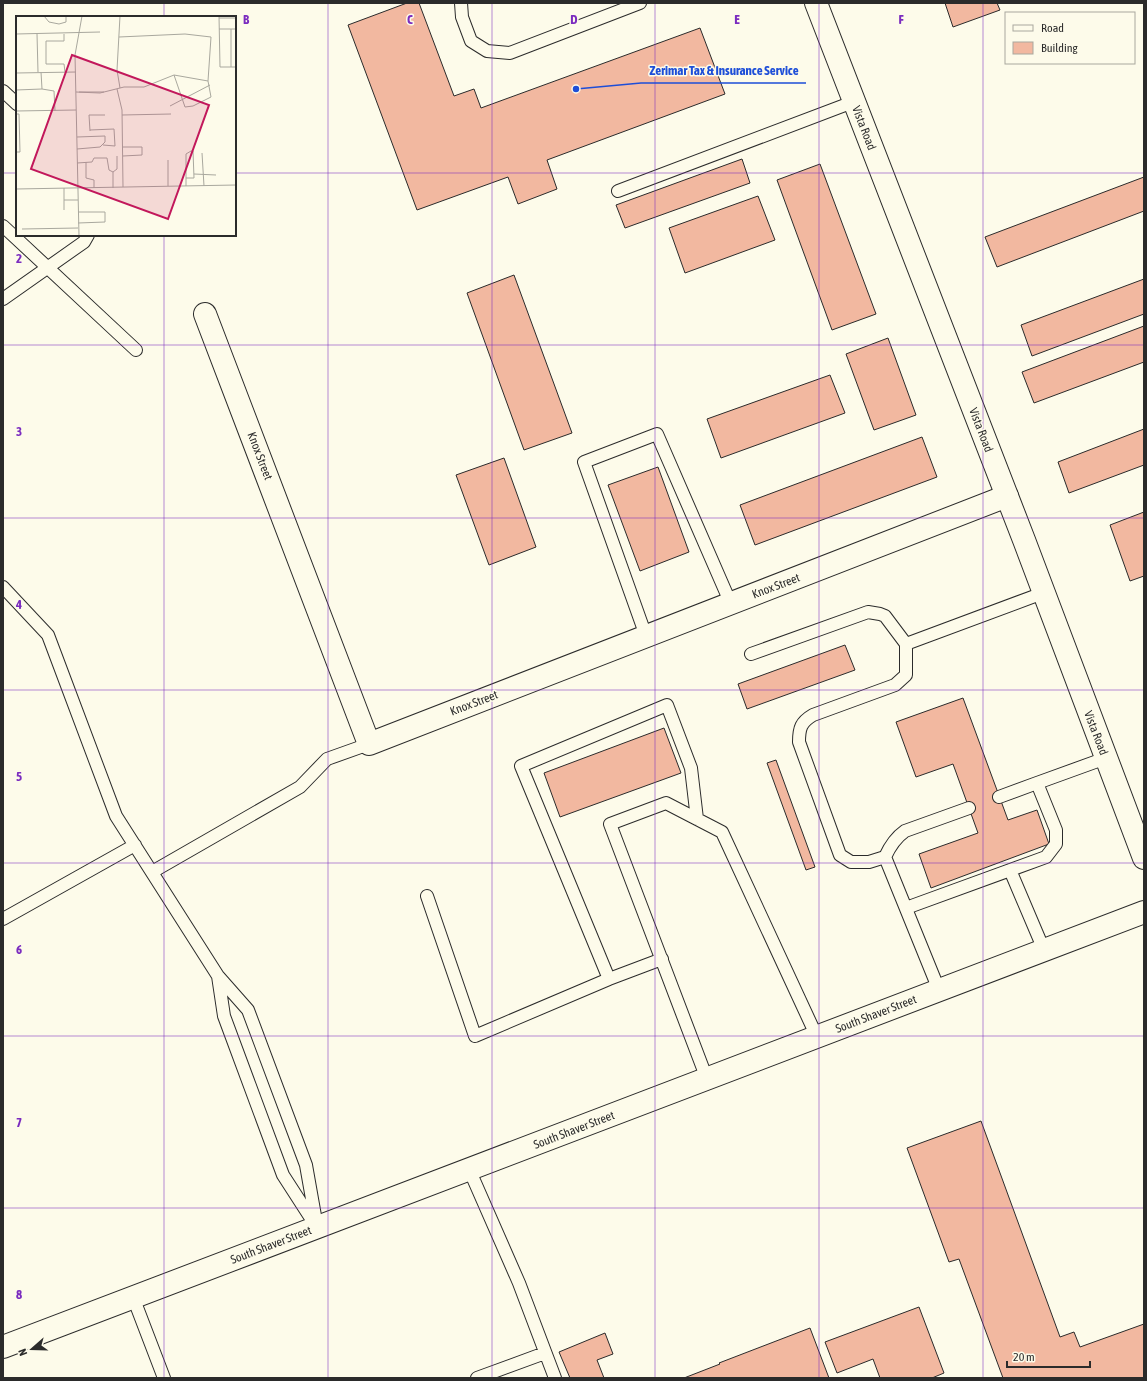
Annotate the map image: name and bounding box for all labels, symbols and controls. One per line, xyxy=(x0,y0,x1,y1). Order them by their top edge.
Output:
text: B xyxy=(243,12,250,27)
text: C xyxy=(407,12,413,27)
text: D xyxy=(570,12,578,27)
text: E xyxy=(734,12,740,27)
text: F xyxy=(898,12,904,27)
legend xyxy=(1005,12,1135,64)
inset map xyxy=(16,16,236,236)
text: Road xyxy=(1041,21,1064,35)
text: Building xyxy=(1041,41,1079,55)
callout: Zerimar Tax & Insurance Service xyxy=(641,58,806,83)
text: Zerimar Tax & Insurance Service xyxy=(649,63,799,78)
street label: Vista Road xyxy=(849,104,879,152)
text: 2 xyxy=(16,251,22,266)
street label: Vista Road xyxy=(966,406,996,454)
text: 3 xyxy=(16,424,22,439)
street label: Knox Street xyxy=(244,430,276,482)
street label: Knox Street xyxy=(750,570,802,602)
text: 4 xyxy=(15,597,22,612)
street label: Knox Street xyxy=(448,687,500,719)
street label: Vista Road xyxy=(1081,709,1111,757)
text: 5 xyxy=(16,769,22,784)
text: 6 xyxy=(16,942,22,957)
street label: South Shaver Street xyxy=(834,992,919,1036)
street label: South Shaver Street xyxy=(532,1108,617,1152)
text: 7 xyxy=(16,1115,22,1130)
street label: South Shaver Street xyxy=(229,1223,314,1267)
text: 8 xyxy=(16,1287,22,1302)
north arrow xyxy=(12,1329,52,1369)
scale bar xyxy=(1007,1343,1090,1369)
text: N xyxy=(16,1347,29,1358)
text: 20 m xyxy=(1013,1350,1035,1364)

